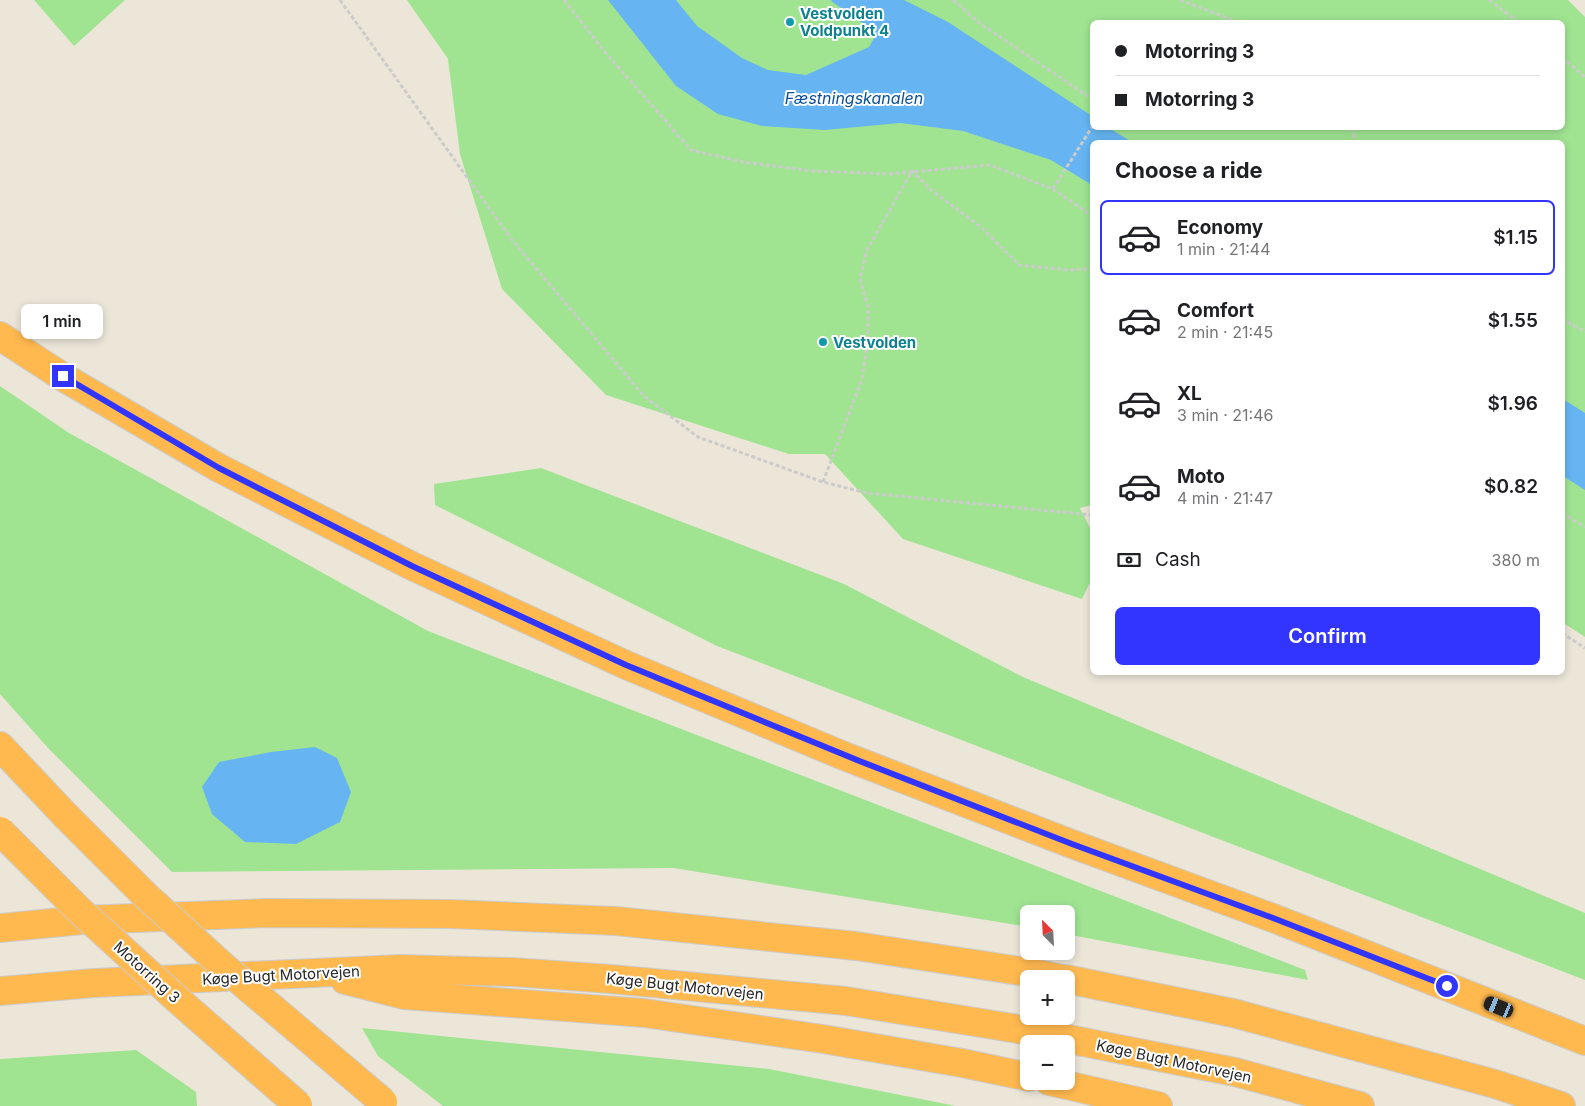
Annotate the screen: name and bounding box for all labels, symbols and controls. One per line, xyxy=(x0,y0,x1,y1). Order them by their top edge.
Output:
place label: Vestvolden Voldpunkt 4 xyxy=(800,4,889,40)
marker: Vestvolden Voldpunkt 4 xyxy=(784,16,796,28)
text: Motorring 3 xyxy=(1145,40,1254,63)
water label: Fæstningskanalen xyxy=(785,88,923,108)
text: Motorring 3 xyxy=(1145,88,1254,111)
text: Choose a ride xyxy=(1115,157,1263,183)
icon: car xyxy=(1117,215,1162,260)
text: Economy xyxy=(1177,216,1263,239)
text: $1.15 xyxy=(1493,226,1538,249)
text: 1 min · 21:44 xyxy=(1177,239,1271,259)
icon: car xyxy=(1117,298,1162,343)
text: Comfort xyxy=(1177,299,1254,322)
callout: 1 min xyxy=(22,304,104,338)
text: $1.55 xyxy=(1488,309,1538,332)
text: 1 min xyxy=(42,311,82,331)
text: 2 min · 21:45 xyxy=(1177,322,1273,342)
place label: Vestvolden xyxy=(833,333,916,352)
marker: Vestvolden xyxy=(817,336,829,348)
route end xyxy=(52,365,74,387)
icon: car xyxy=(1117,381,1162,426)
text: XL xyxy=(1177,382,1202,405)
text: $1.96 xyxy=(1487,392,1538,415)
text: 3 min · 21:46 xyxy=(1177,405,1273,425)
icon: car xyxy=(1117,464,1162,509)
text: Moto xyxy=(1177,465,1225,488)
text: $0.82 xyxy=(1484,475,1538,498)
text: 4 min · 21:47 xyxy=(1177,488,1273,508)
icon: cash xyxy=(1115,546,1143,574)
text: Cash xyxy=(1155,548,1201,571)
text: 380 m xyxy=(1492,550,1540,570)
button: Confirm xyxy=(1115,607,1540,665)
north arrow xyxy=(1020,905,1075,960)
map controls xyxy=(1020,905,1075,1090)
street label: Motorring 3 xyxy=(110,937,184,1007)
street label: Køge Bugt Motorvejen xyxy=(202,961,360,989)
street label: Køge Bugt Motorvejen xyxy=(605,968,765,1004)
button: + xyxy=(1020,970,1075,1025)
route start xyxy=(1436,975,1458,997)
car xyxy=(1482,994,1515,1020)
button: − xyxy=(1020,1035,1075,1090)
street label: Køge Bugt Motorvejen xyxy=(1095,1035,1253,1087)

